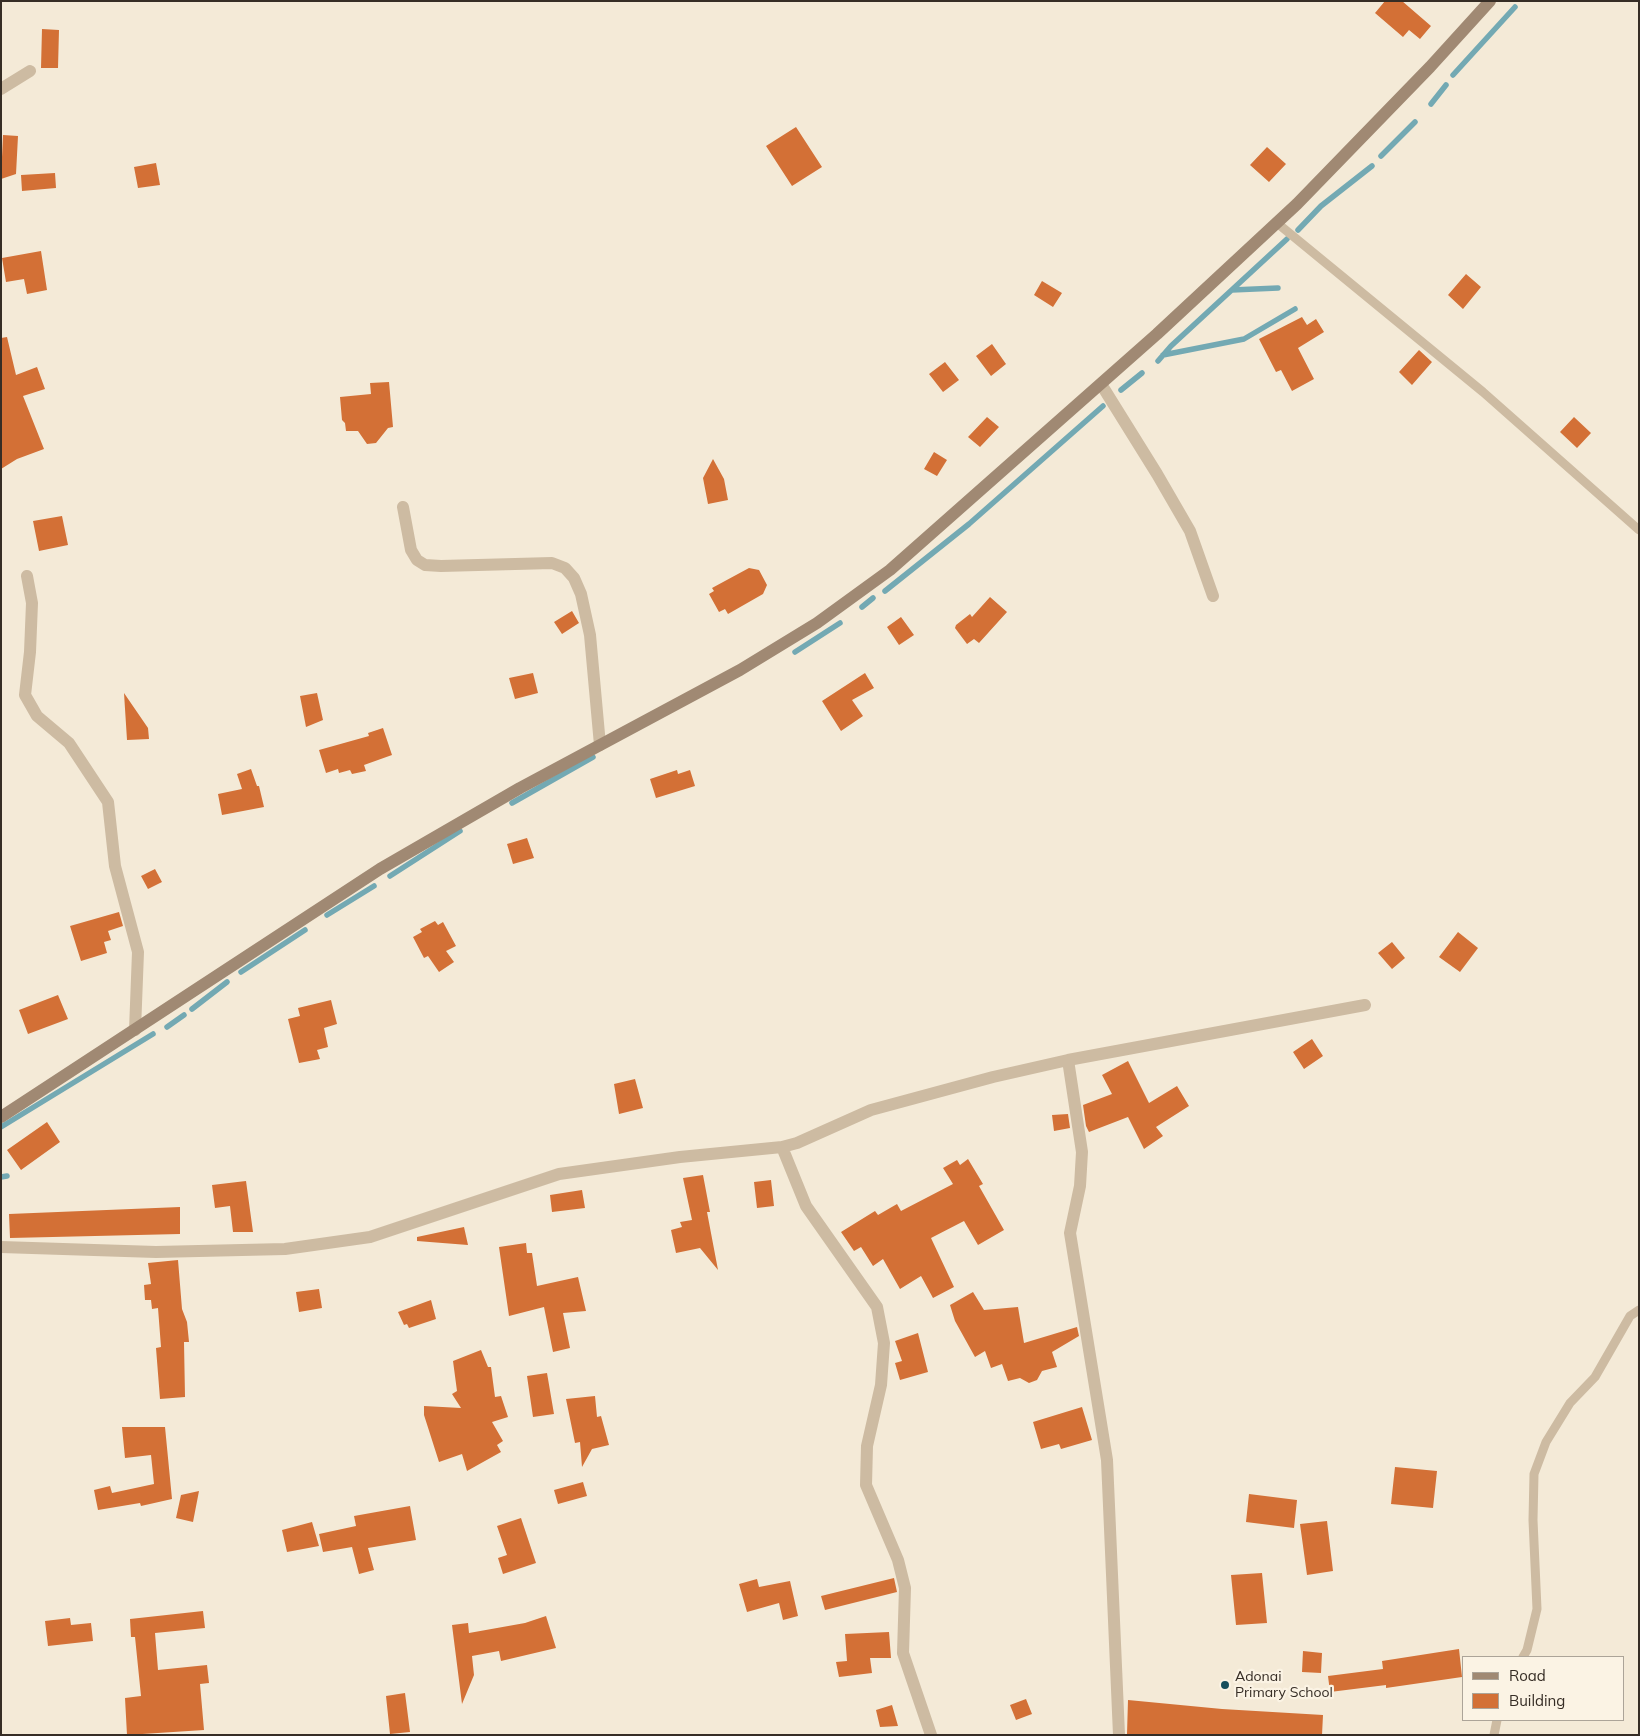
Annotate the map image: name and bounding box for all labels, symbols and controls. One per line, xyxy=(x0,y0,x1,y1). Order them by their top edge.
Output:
legend xyxy=(1462,1656,1625,1721)
text: Road xyxy=(1509,1666,1546,1685)
place label: Adonai Primary School xyxy=(1235,1669,1333,1701)
marker: Adonai Primary School xyxy=(1219,1679,1231,1691)
text: Building xyxy=(1509,1691,1565,1710)

